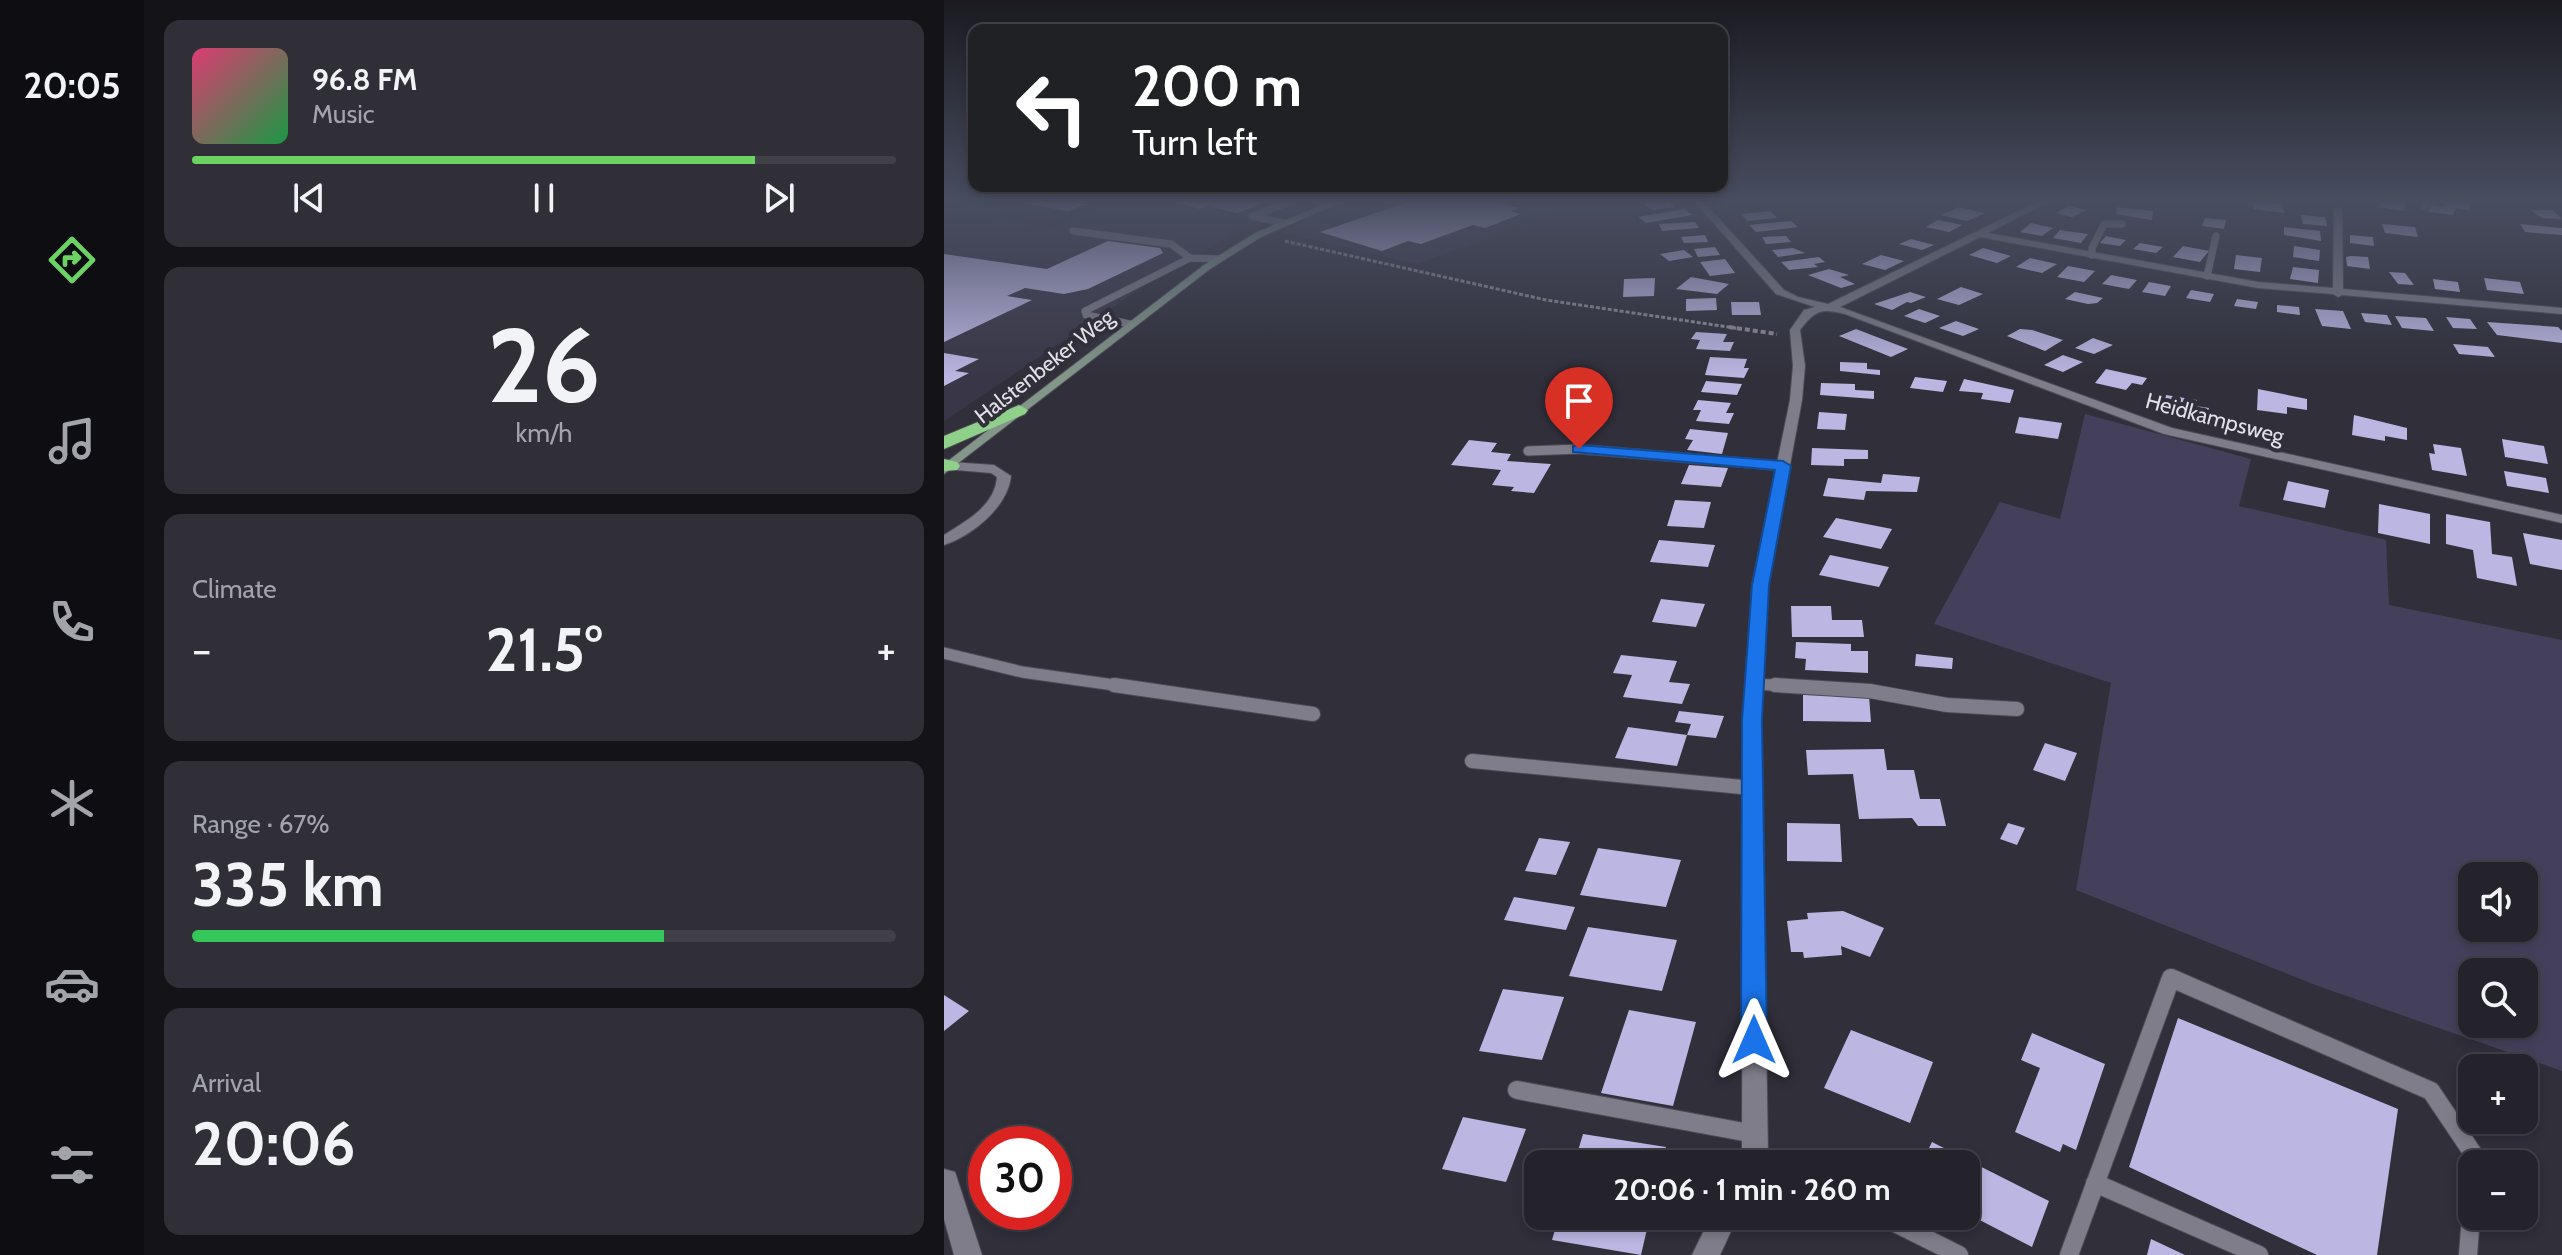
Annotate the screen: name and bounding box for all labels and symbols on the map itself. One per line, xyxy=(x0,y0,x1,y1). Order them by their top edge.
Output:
street label: Halstenbeker Weg xyxy=(969,303,1120,429)
pin xyxy=(1545,367,1613,449)
street label: Heidkampsweg xyxy=(2143,387,2288,450)
position arrow xyxy=(1712,998,1796,1082)
speed limit sign: 30 xyxy=(968,1126,1072,1230)

